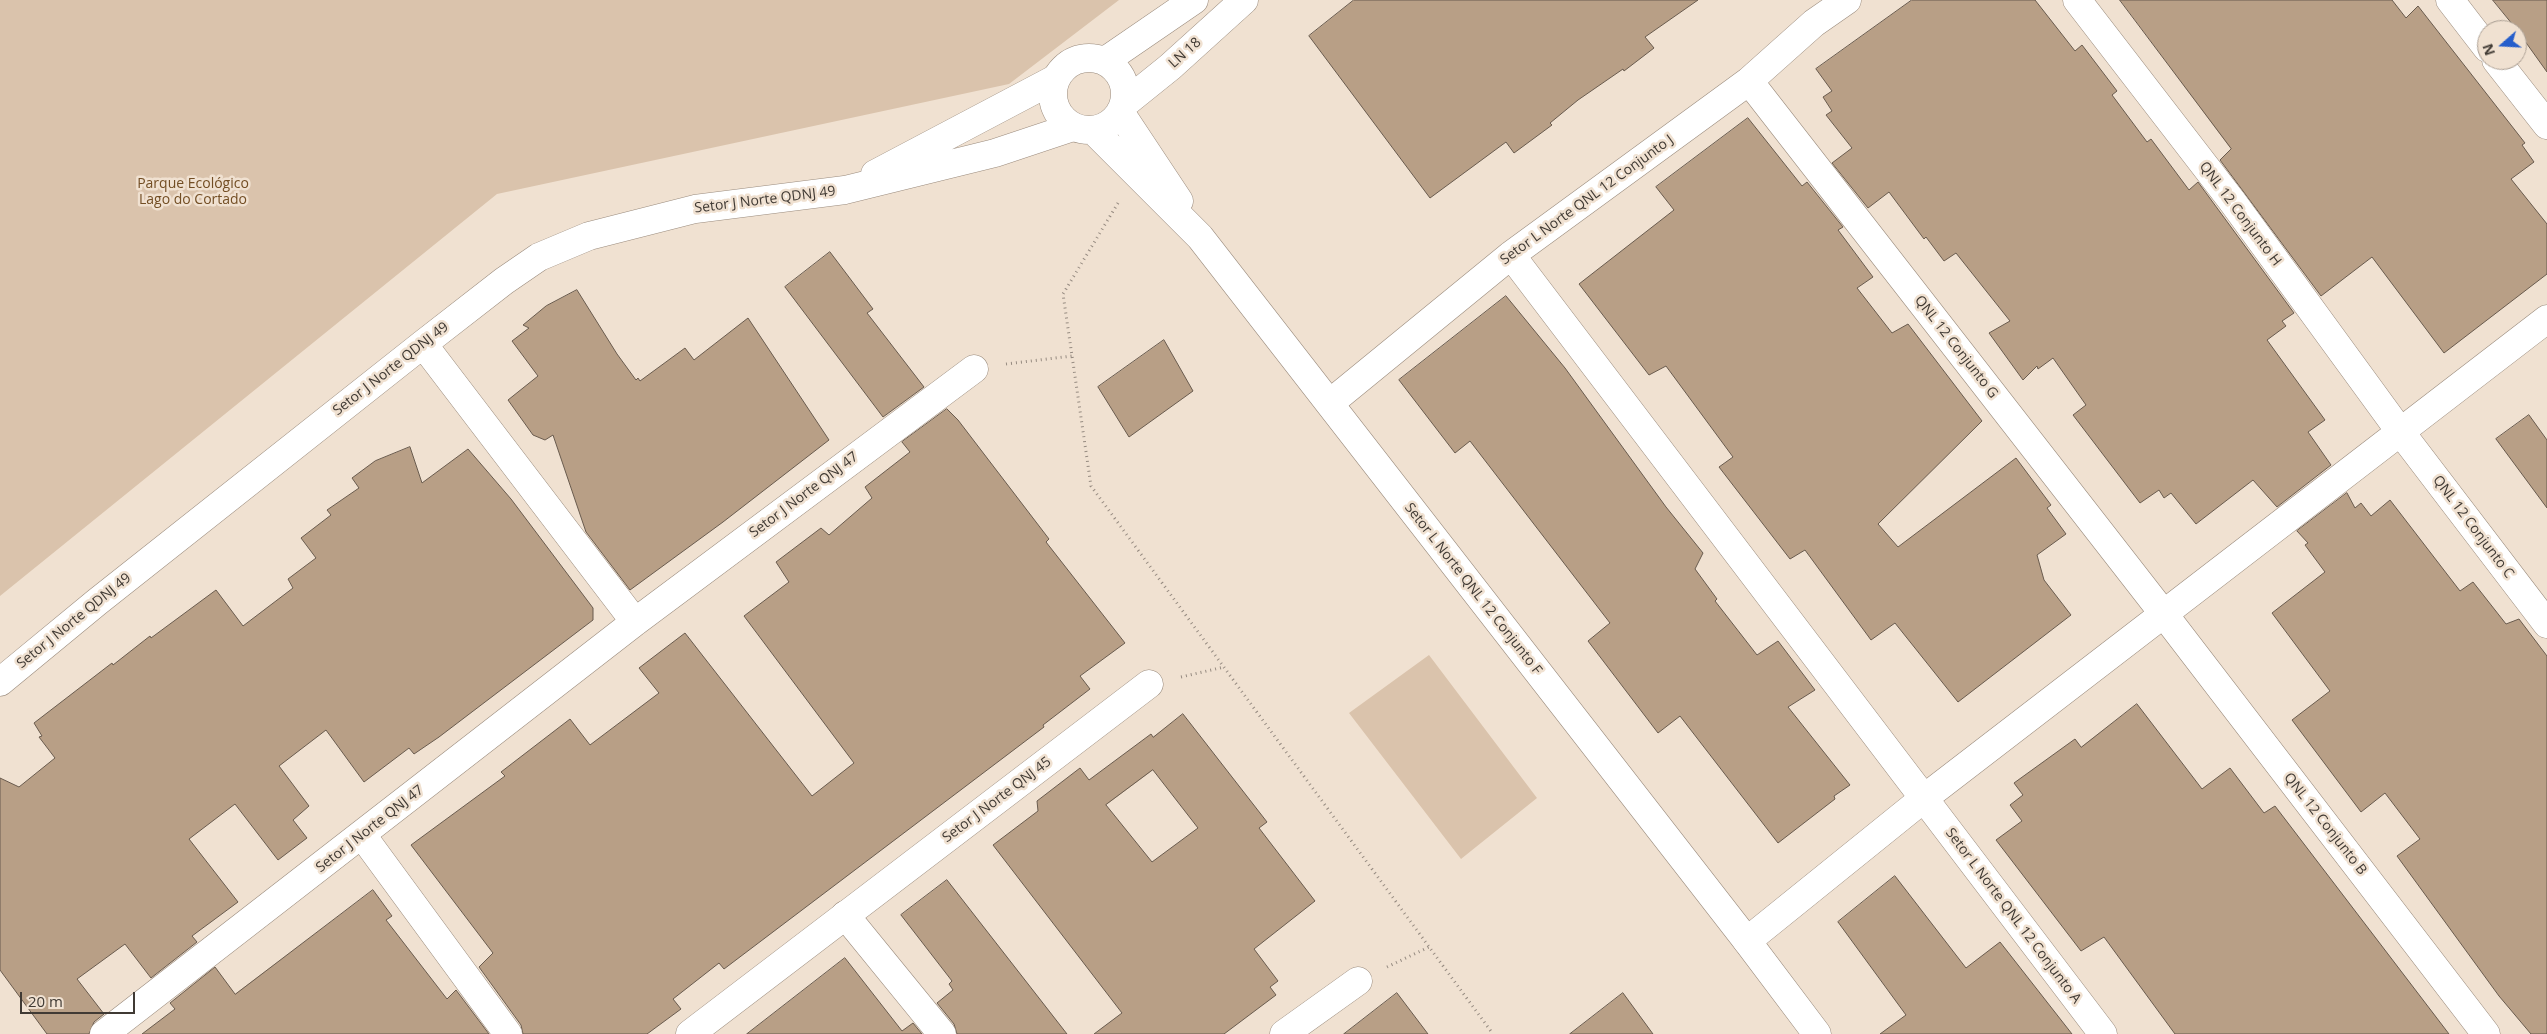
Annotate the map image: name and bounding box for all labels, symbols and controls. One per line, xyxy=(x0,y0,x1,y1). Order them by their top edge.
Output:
north arrow xyxy=(2477,20,2527,70)
street label: LN 18 xyxy=(1165,34,1205,72)
text: N xyxy=(2477,41,2499,58)
street label: Setor L Norte QNL 12 Conjunto J xyxy=(1497,132,1677,268)
street label: QNL 12 Conjunto H xyxy=(2195,159,2285,269)
park label: Parque Ecológico Lago do Cortado xyxy=(137,176,249,208)
street label: Setor J Norte QDNJ 49 xyxy=(694,183,836,217)
street label: QNL 12 Conjunto G xyxy=(1911,292,2001,402)
street label: Setor J Norte QDNJ 49 xyxy=(330,319,452,419)
street label: Setor J Norte QNJ 47 xyxy=(746,449,862,541)
street label: QNL 12 Conjunto C xyxy=(2429,472,2517,582)
street label: Setor L Norte QNL 12 Conjunto F xyxy=(1401,500,1545,678)
street label: Setor J Norte QDNJ 49 xyxy=(14,570,134,672)
street label: Setor J Norte QNJ 45 xyxy=(939,754,1055,846)
street label: QNL 12 Conjunto B xyxy=(2280,770,2370,878)
street label: Setor J Norte QNJ 47 xyxy=(313,782,427,876)
street label: Setor L Norte QNL 12 Conjunto A xyxy=(1942,825,2084,1007)
scale bar xyxy=(22,982,138,1014)
text: 20 m xyxy=(28,991,63,1011)

